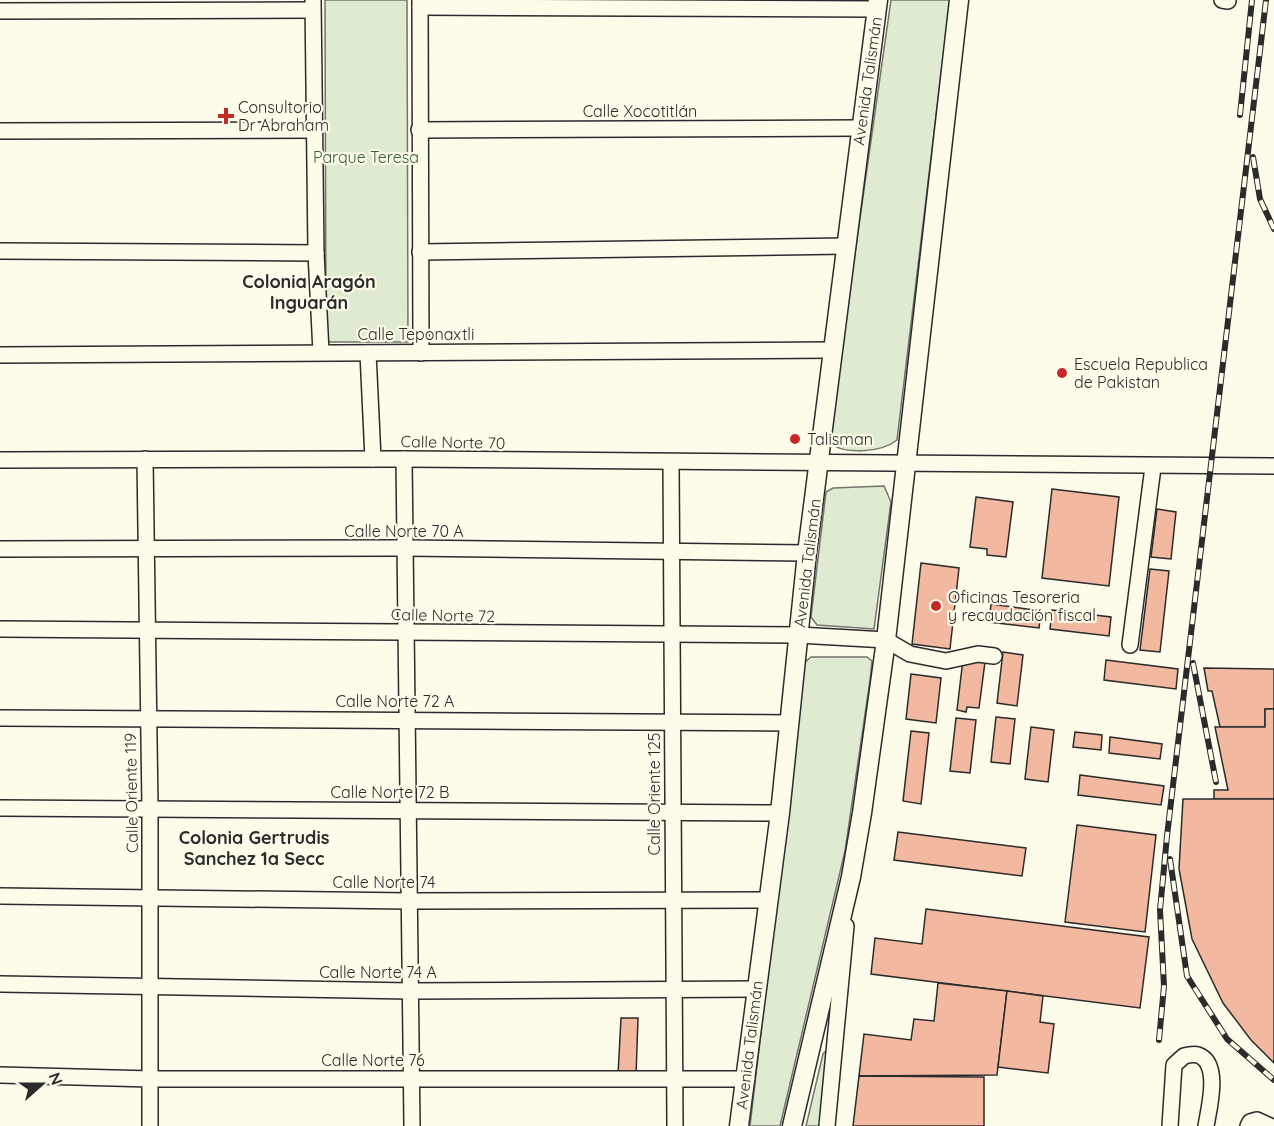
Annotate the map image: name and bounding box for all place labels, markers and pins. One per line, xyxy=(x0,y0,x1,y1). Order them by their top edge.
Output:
place label: Consultorio Dr Abraham xyxy=(238,97,329,135)
marker: Consultorio Dr Abraham xyxy=(219,109,233,123)
place label: Escuela Republica de Pakistan xyxy=(1074,354,1208,392)
marker: Escuela Republica de Pakistan xyxy=(1055,366,1069,380)
place label: Talisman xyxy=(807,429,873,449)
marker: Talisman xyxy=(788,432,802,446)
place label: Oficinas Tesoreria y recaudación fiscal xyxy=(948,587,1096,625)
marker: Oficinas Tesoreria y recaudación fiscal xyxy=(929,599,943,613)

